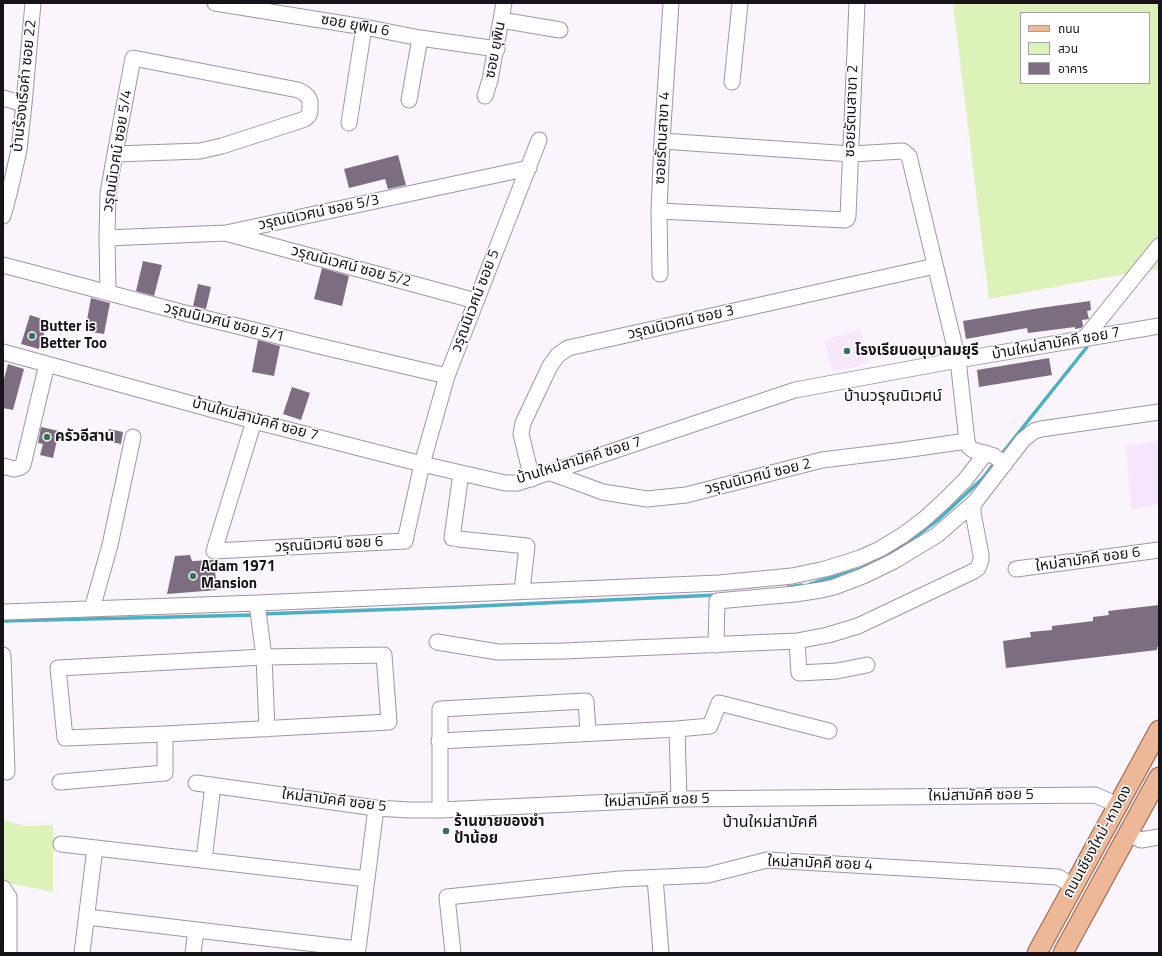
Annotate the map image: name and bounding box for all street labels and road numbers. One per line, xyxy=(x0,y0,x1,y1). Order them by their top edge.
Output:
street label: ซอย ยุพิน 6 xyxy=(319,11,391,41)
street label: บ้านร้องเรือคำ ซอย 22 xyxy=(9,19,41,153)
street label: ซอย ยุพิน xyxy=(482,20,510,80)
street label: ซอยรัตนสาขา 2 xyxy=(841,64,863,158)
street label: วรุณนิเวศน์ ซอย 5/4 xyxy=(99,89,137,213)
street label: ซอยรัตนสาขา 4 xyxy=(652,91,674,185)
street label: วรุณนิเวศน์ ซอย 5/3 xyxy=(257,191,381,235)
street label: วรุณนิเวศน์ ซอย 5/2 xyxy=(289,242,413,292)
street label: วรุณนิเวศน์ ซอย 5 xyxy=(448,247,504,355)
street label: วรุณนิเวศน์ ซอย 5/1 xyxy=(162,299,286,347)
street label: วรุณนิเวศน์ ซอย 3 xyxy=(626,302,736,344)
street label: บ้านใหม่สามัคคี ซอย 7 xyxy=(990,324,1122,364)
street label: บ้านใหม่สามัคคี ซอย 7 xyxy=(190,395,320,445)
street label: บ้านใหม่สามัคคี ซอย 7 xyxy=(514,433,644,489)
street label: วรุณนิเวศน์ ซอย 2 xyxy=(703,455,813,499)
street label: วรุณนิเวศน์ ซอย 6 xyxy=(274,533,384,557)
street label: ใหม่สามัคคี ซอย 6 xyxy=(1035,544,1141,576)
street label: ถนนเชียงใหม่-หางดง xyxy=(1060,783,1136,901)
street label: ใหม่สามัคคี ซอย 5 xyxy=(281,786,387,816)
street label: ใหม่สามัคคี ซอย 5 xyxy=(928,786,1034,806)
street label: ใหม่สามัคคี ซอย 5 xyxy=(604,790,710,812)
street label: ใหม่สามัคคี ซอย 4 xyxy=(767,853,873,875)

